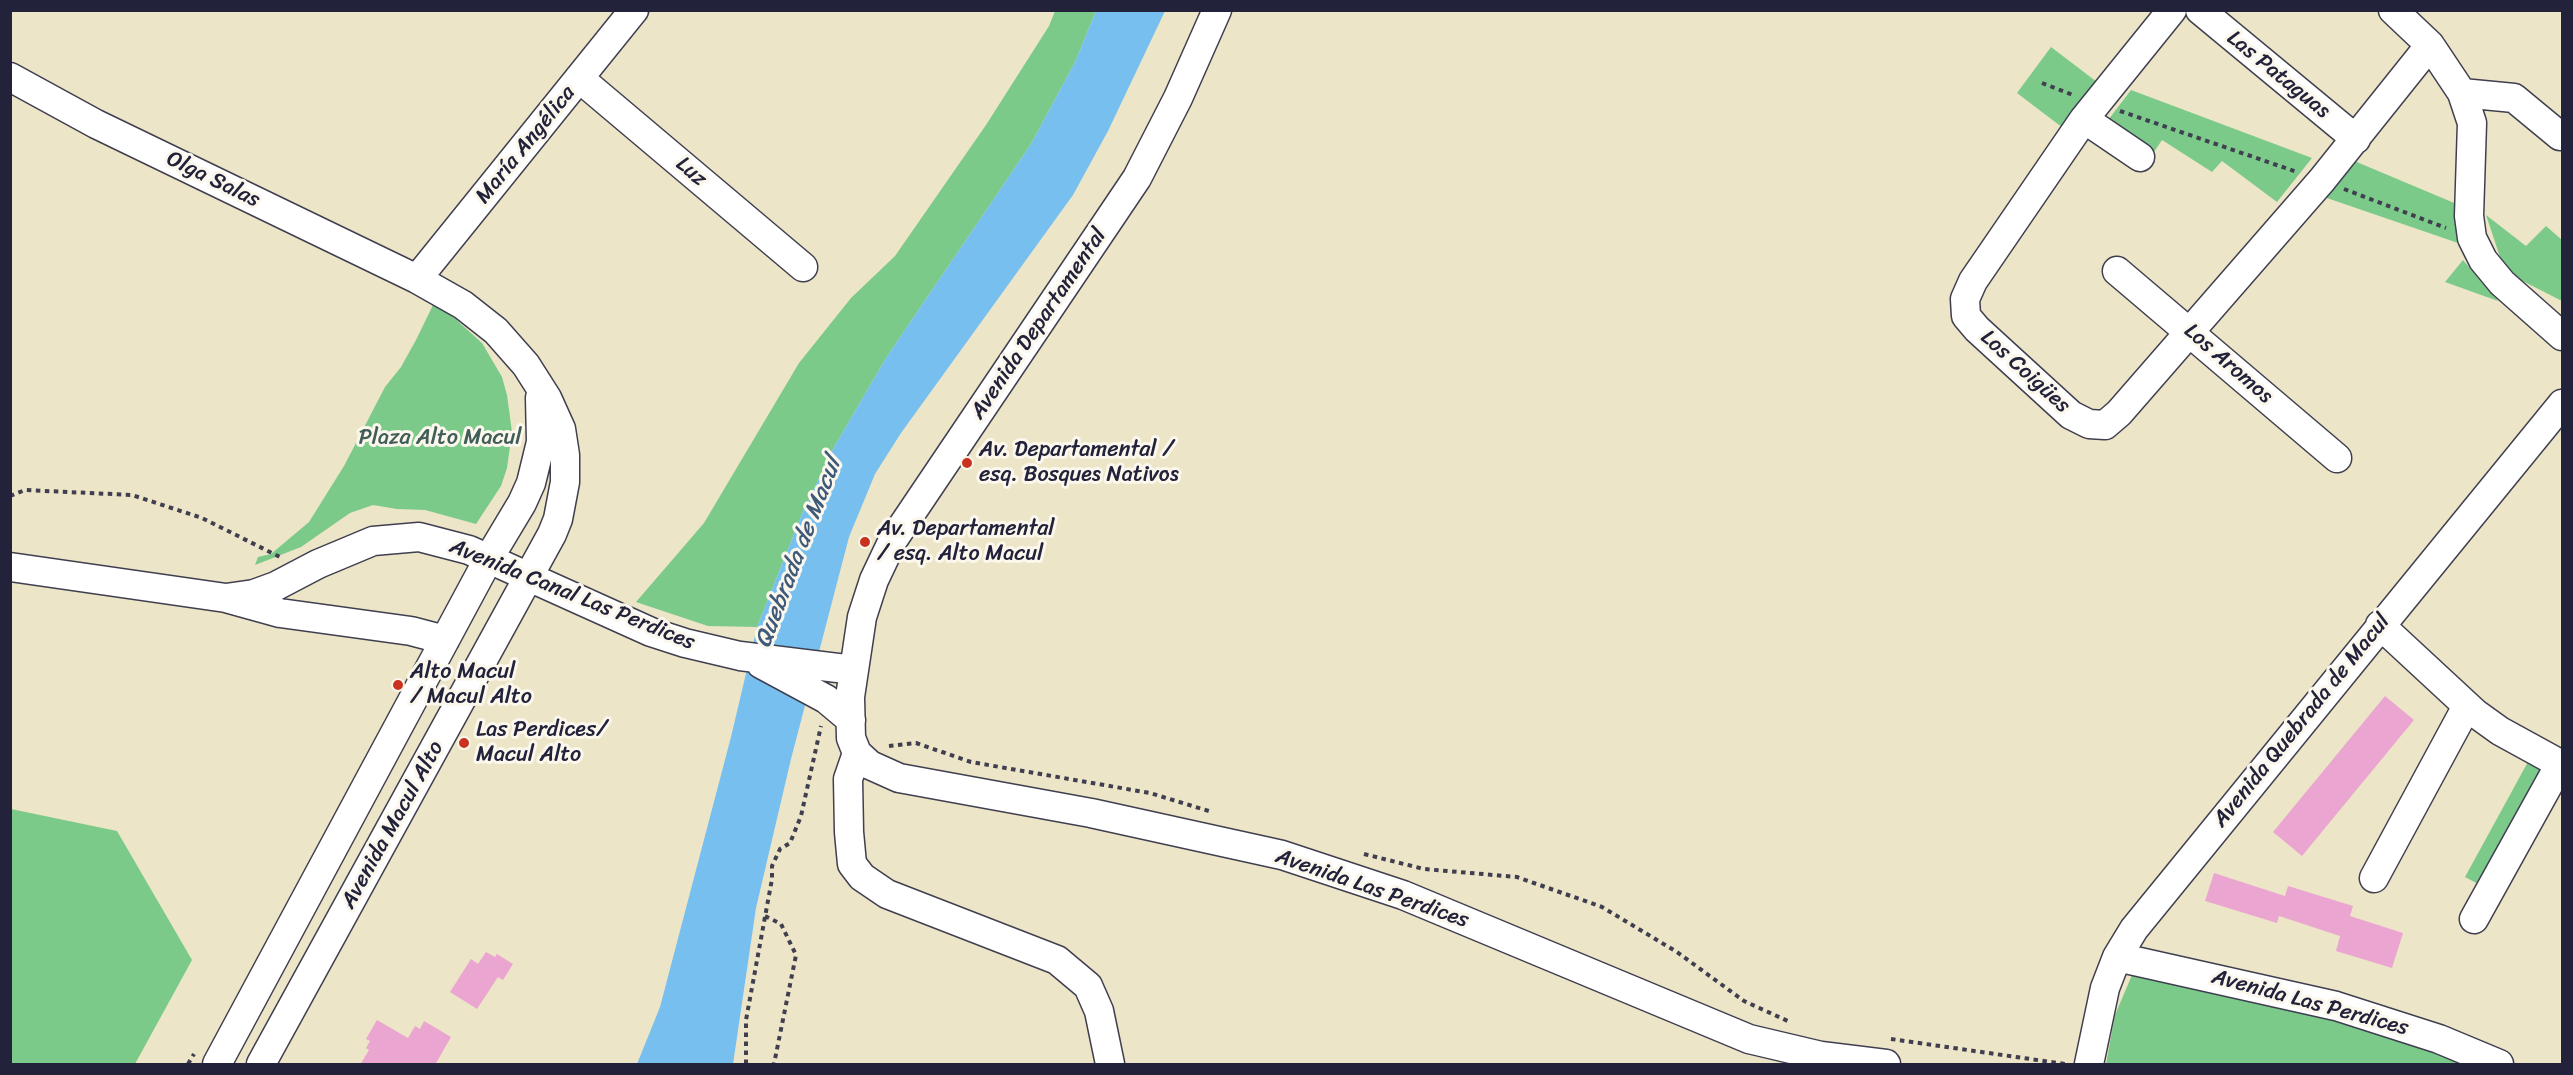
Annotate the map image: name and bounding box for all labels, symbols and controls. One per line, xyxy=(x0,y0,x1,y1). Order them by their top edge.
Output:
street label: Las Pataguas xyxy=(2221,25,2335,125)
street label: María Angélica xyxy=(470,81,582,209)
street label: Olga Salas xyxy=(162,146,264,214)
street label: Luz xyxy=(670,151,712,193)
street label: Avenida Departamental xyxy=(965,224,1113,424)
street label: Los Aromos xyxy=(2178,318,2278,410)
street label: Los Coigües xyxy=(1975,325,2075,419)
park label: Plaza Alto Macul xyxy=(358,425,522,451)
place label: Av. Departamental / esq. Bosques Nativos xyxy=(979,437,1179,488)
water label: Quebrada de Macul xyxy=(749,454,849,652)
marker: Av. Departamental / esq. Bosques Nativos xyxy=(960,456,974,470)
place label: Av. Departamental / esq. Alto Macul xyxy=(877,516,1055,568)
street label: Avenida Canal Las Perdices xyxy=(446,534,698,656)
marker: Av. Departamental / esq. Alto Macul xyxy=(858,535,872,549)
street label: Avenida Quebrada de Macul xyxy=(2208,609,2396,833)
place label: Alto Macul / Macul Alto xyxy=(410,659,532,710)
marker: Alto Macul / Macul Alto xyxy=(391,678,405,692)
place label: Las Perdices/ Macul Alto xyxy=(476,717,607,768)
marker: Las Perdices/ Macul Alto xyxy=(457,736,471,750)
street label: Avenida Macul Alto xyxy=(336,737,450,913)
street label: Avenida Las Perdices xyxy=(1272,844,1472,934)
street label: Avenida Las Perdices xyxy=(2209,964,2411,1042)

